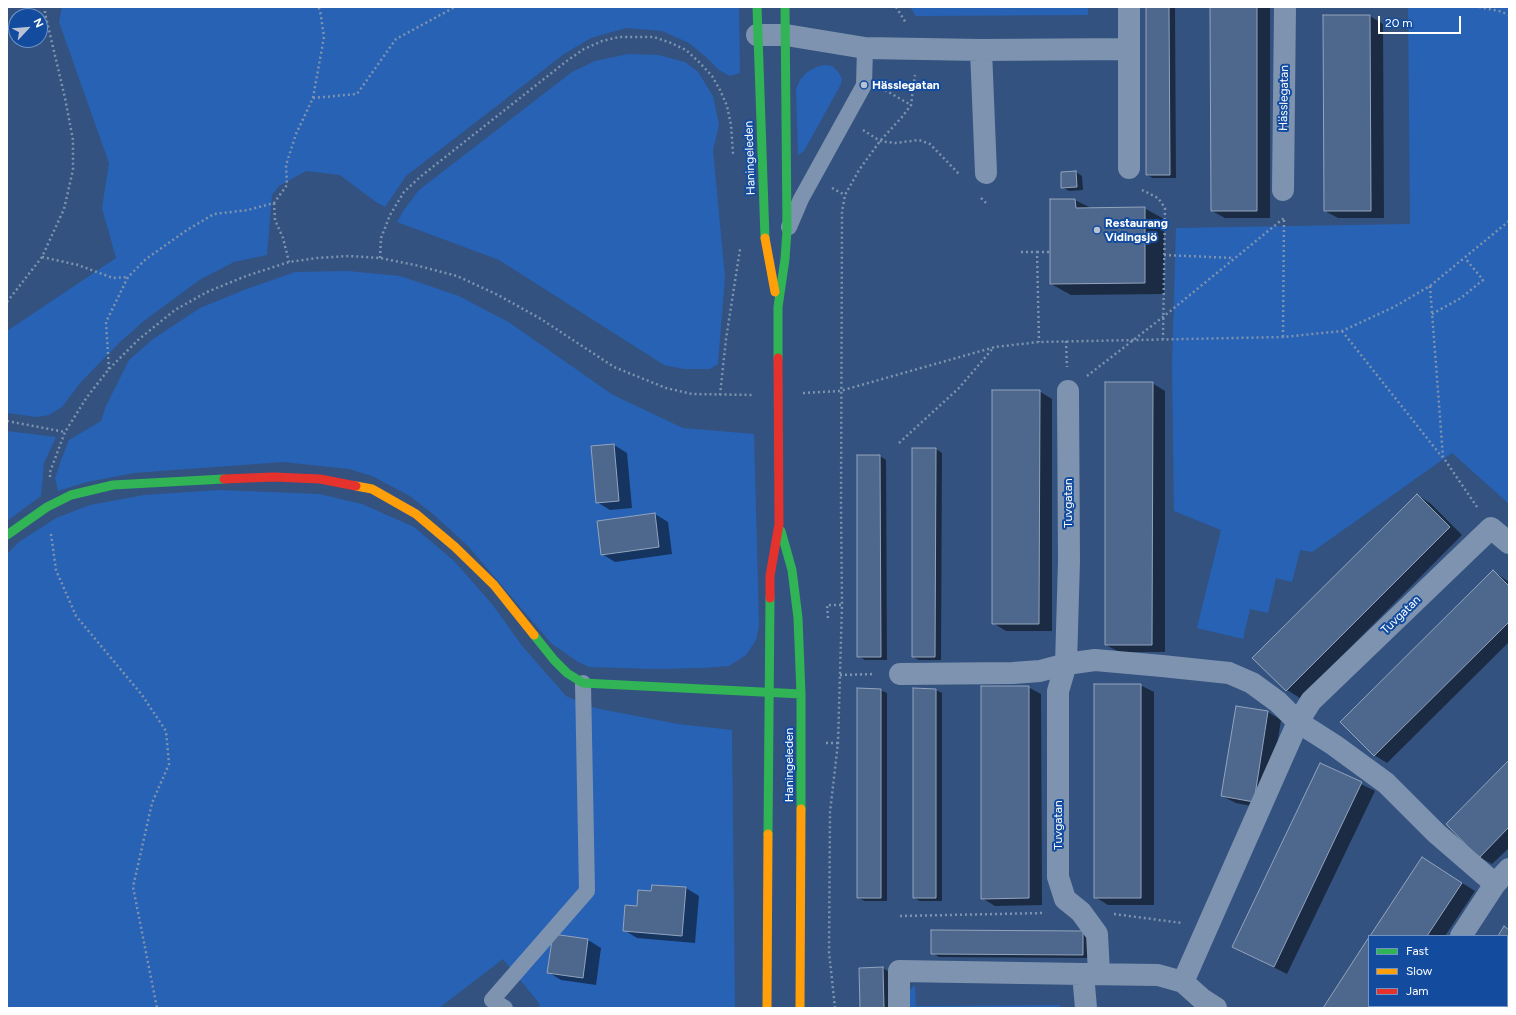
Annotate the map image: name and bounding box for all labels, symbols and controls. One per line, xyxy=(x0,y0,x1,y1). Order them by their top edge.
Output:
north arrow xyxy=(8,8,48,48)
scale bar xyxy=(1380,8,1463,34)
text: N xyxy=(31,16,46,30)
text: 20 m xyxy=(1385,16,1413,30)
street label: Hässlegatan xyxy=(1276,65,1292,131)
place label: Hässlegatan xyxy=(872,78,940,92)
marker: Hässlegatan xyxy=(859,80,869,90)
street label: Haningeleden xyxy=(742,121,758,195)
place label: Restaurang Vidingsjö xyxy=(1105,216,1168,244)
marker: Restaurang Vidingsjö xyxy=(1092,225,1102,235)
street label: Tuvgatan xyxy=(1061,478,1075,528)
street label: Tuvgatan xyxy=(1378,593,1424,637)
street label: Haningeleden xyxy=(782,728,796,802)
street label: Tuvgatan xyxy=(1051,800,1065,850)
legend xyxy=(1368,935,1508,1007)
text: Fast xyxy=(1406,944,1429,958)
text: Slow xyxy=(1406,964,1432,978)
text: Jam xyxy=(1406,984,1429,998)

